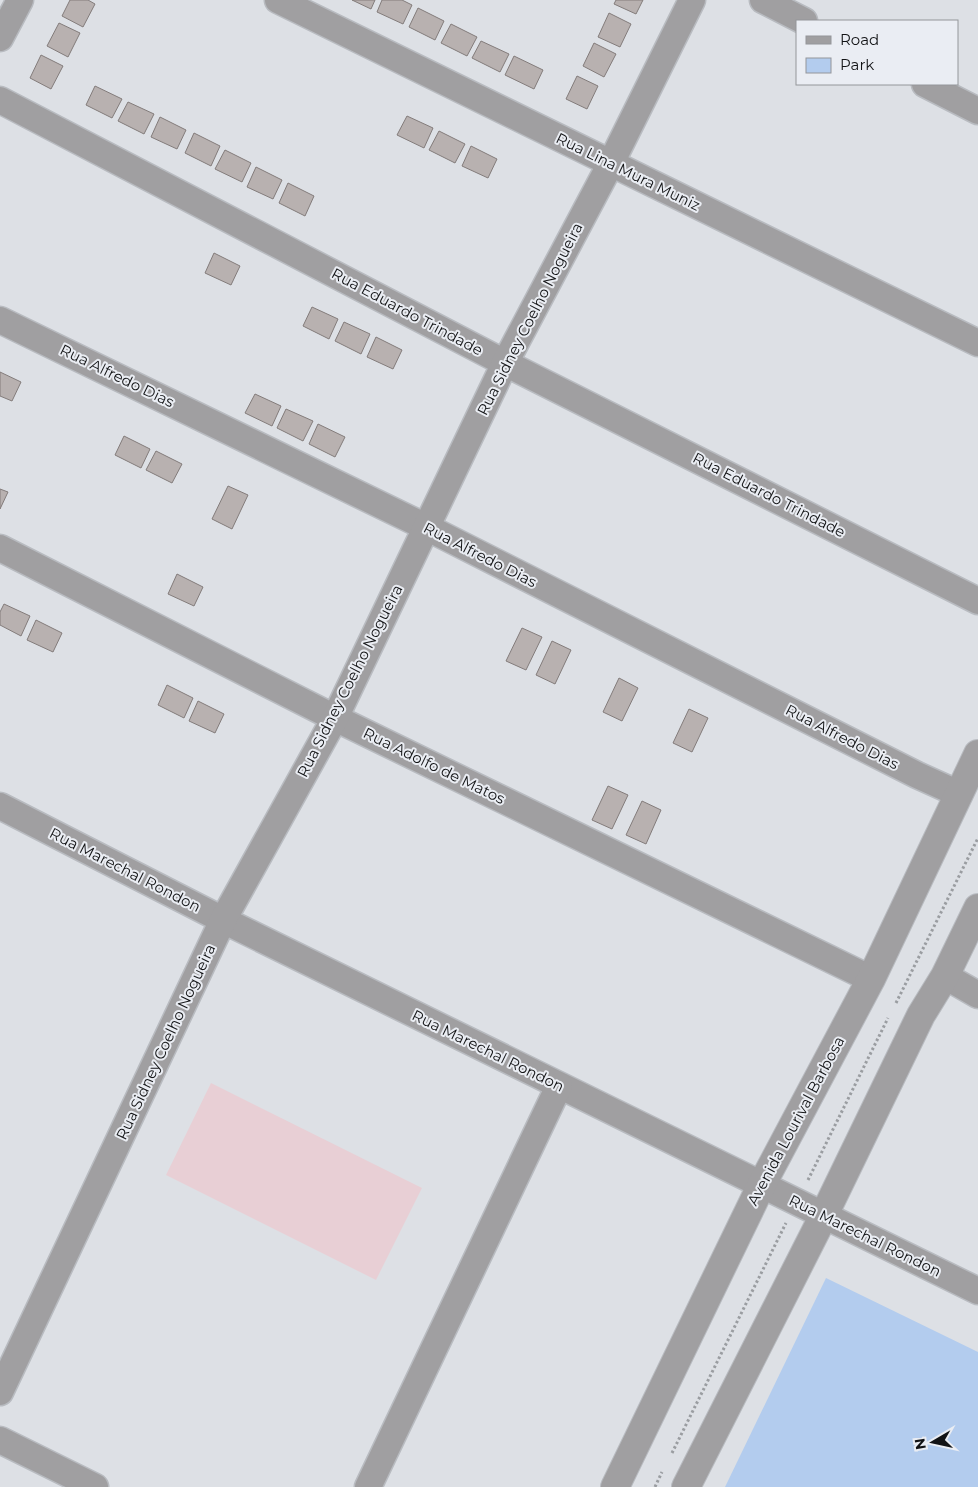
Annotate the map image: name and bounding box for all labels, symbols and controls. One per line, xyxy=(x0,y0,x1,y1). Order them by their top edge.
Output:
legend xyxy=(796,20,958,85)
text: Road xyxy=(840,30,879,49)
text: Park xyxy=(840,55,874,74)
street label: Rua Lina Mura Muniz xyxy=(553,128,704,215)
street label: Rua Sidney Coelho Nogueira xyxy=(473,219,587,418)
street label: Rua Eduardo Trindade xyxy=(328,264,486,360)
street label: Rua Alfredo Dias xyxy=(57,340,177,411)
street label: Rua Eduardo Trindade xyxy=(690,448,849,541)
street label: Rua Alfredo Dias xyxy=(420,518,540,591)
street label: Rua Sidney Coelho Nogueira xyxy=(293,581,407,780)
street label: Rua Alfredo Dias xyxy=(782,700,902,773)
street label: Rua Adolfo de Matos xyxy=(360,723,508,808)
street label: Rua Marechal Rondon xyxy=(46,823,204,916)
street label: Rua Sidney Coelho Nogueira xyxy=(112,941,219,1143)
street label: Rua Marechal Rondon xyxy=(409,1005,568,1096)
street label: Avenida Lourival Barbosa xyxy=(743,1033,848,1209)
street label: Rua Marechal Rondon xyxy=(786,1190,945,1281)
north arrow xyxy=(908,1417,958,1467)
text: N xyxy=(910,1437,930,1451)

